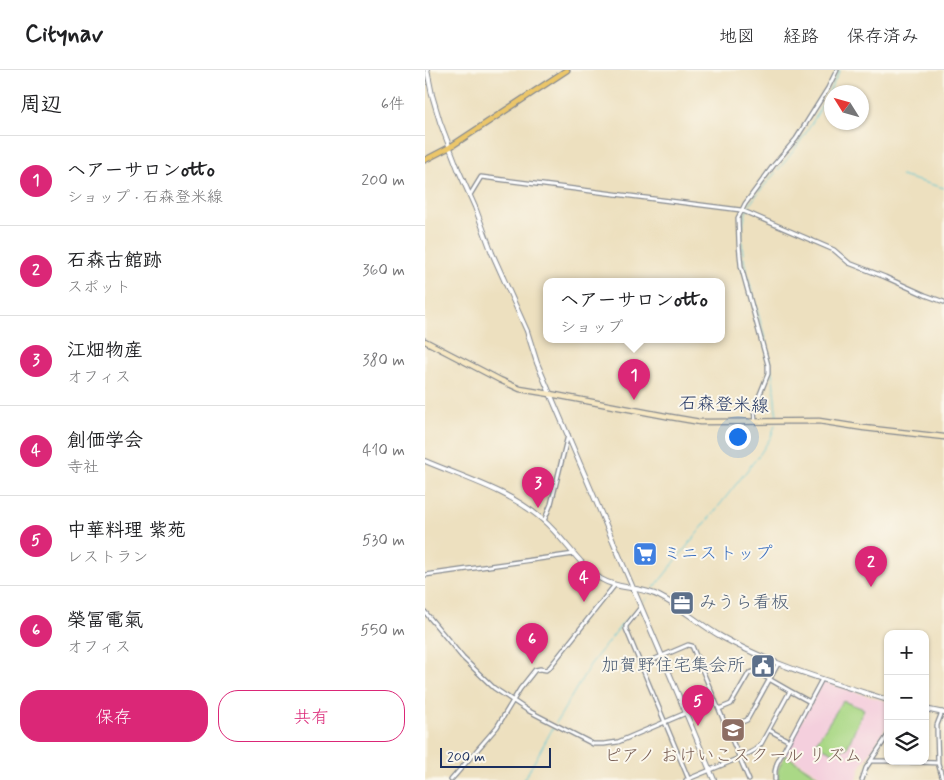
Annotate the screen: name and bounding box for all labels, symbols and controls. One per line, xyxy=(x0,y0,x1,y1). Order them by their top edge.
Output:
text: Citynav xyxy=(25,19,103,50)
text: 地図 xyxy=(719,25,755,49)
text: 経路 xyxy=(783,25,819,49)
text: 保存済み xyxy=(847,25,919,49)
north arrow xyxy=(824,85,869,130)
text: 周辺 xyxy=(20,91,62,119)
text: 6件 xyxy=(381,94,405,115)
text: ヘアーサロンotto xyxy=(67,158,215,183)
text: 1 xyxy=(32,170,40,191)
text: 200 m xyxy=(361,170,405,191)
text: ショップ · 石森登米線 xyxy=(67,187,223,208)
text: 石森古館跡 xyxy=(67,248,162,273)
text: 2 xyxy=(32,260,40,281)
text: 360 m xyxy=(362,260,405,281)
text: スポット xyxy=(67,277,131,298)
popup xyxy=(543,278,725,343)
text: ヘアーサロンotto xyxy=(560,288,708,313)
text: ショップ xyxy=(560,317,623,338)
text: 江畑物産 xyxy=(67,338,143,363)
text: 3 xyxy=(32,350,40,371)
text: 380 m xyxy=(362,350,405,371)
pin: 1 xyxy=(618,359,650,400)
text: オフィス xyxy=(67,367,131,388)
street label: 石森登米線 xyxy=(679,391,769,419)
your location xyxy=(725,424,751,450)
text: 創価学会 xyxy=(67,428,143,453)
text: 4 xyxy=(31,440,41,461)
text: 410 m xyxy=(362,440,405,461)
text: 寺社 xyxy=(67,457,99,478)
pin: 3 xyxy=(522,467,554,508)
text: 中華料理 紫苑 xyxy=(67,518,186,543)
text: 5 xyxy=(31,530,41,551)
text: 530 m xyxy=(362,530,405,551)
supermarket icon: ミニストップ xyxy=(632,541,658,567)
place label: ミニストップ xyxy=(663,542,773,566)
pin: 2 xyxy=(855,546,887,587)
text: レストラン xyxy=(67,547,148,568)
pin: 4 xyxy=(568,561,600,602)
office icon: みうら看板 xyxy=(669,590,695,616)
place label: みうら看板 xyxy=(699,591,789,615)
text: 榮冨電氣 xyxy=(67,608,143,633)
text: 6 xyxy=(32,620,40,641)
text: 550 m xyxy=(360,620,405,641)
pin: 6 xyxy=(516,623,548,664)
map controls xyxy=(884,630,929,765)
button: + xyxy=(884,630,929,675)
text: オフィス xyxy=(67,637,131,658)
public building icon: 加賀野住宅集会所 xyxy=(750,653,776,679)
place label: 加賀野住宅集会所 xyxy=(601,654,745,678)
button: − xyxy=(884,675,929,720)
pin: 5 xyxy=(682,685,714,726)
button: 保存 xyxy=(20,690,208,742)
button: 共有 xyxy=(218,690,405,742)
school or university icon: ピアノ おけいこスクール リズム xyxy=(720,717,746,743)
button: layers xyxy=(884,720,929,765)
place label: ピアノ おけいこスクール リズム xyxy=(604,744,862,768)
scale bar xyxy=(440,745,551,768)
text: 200 m xyxy=(447,748,485,766)

